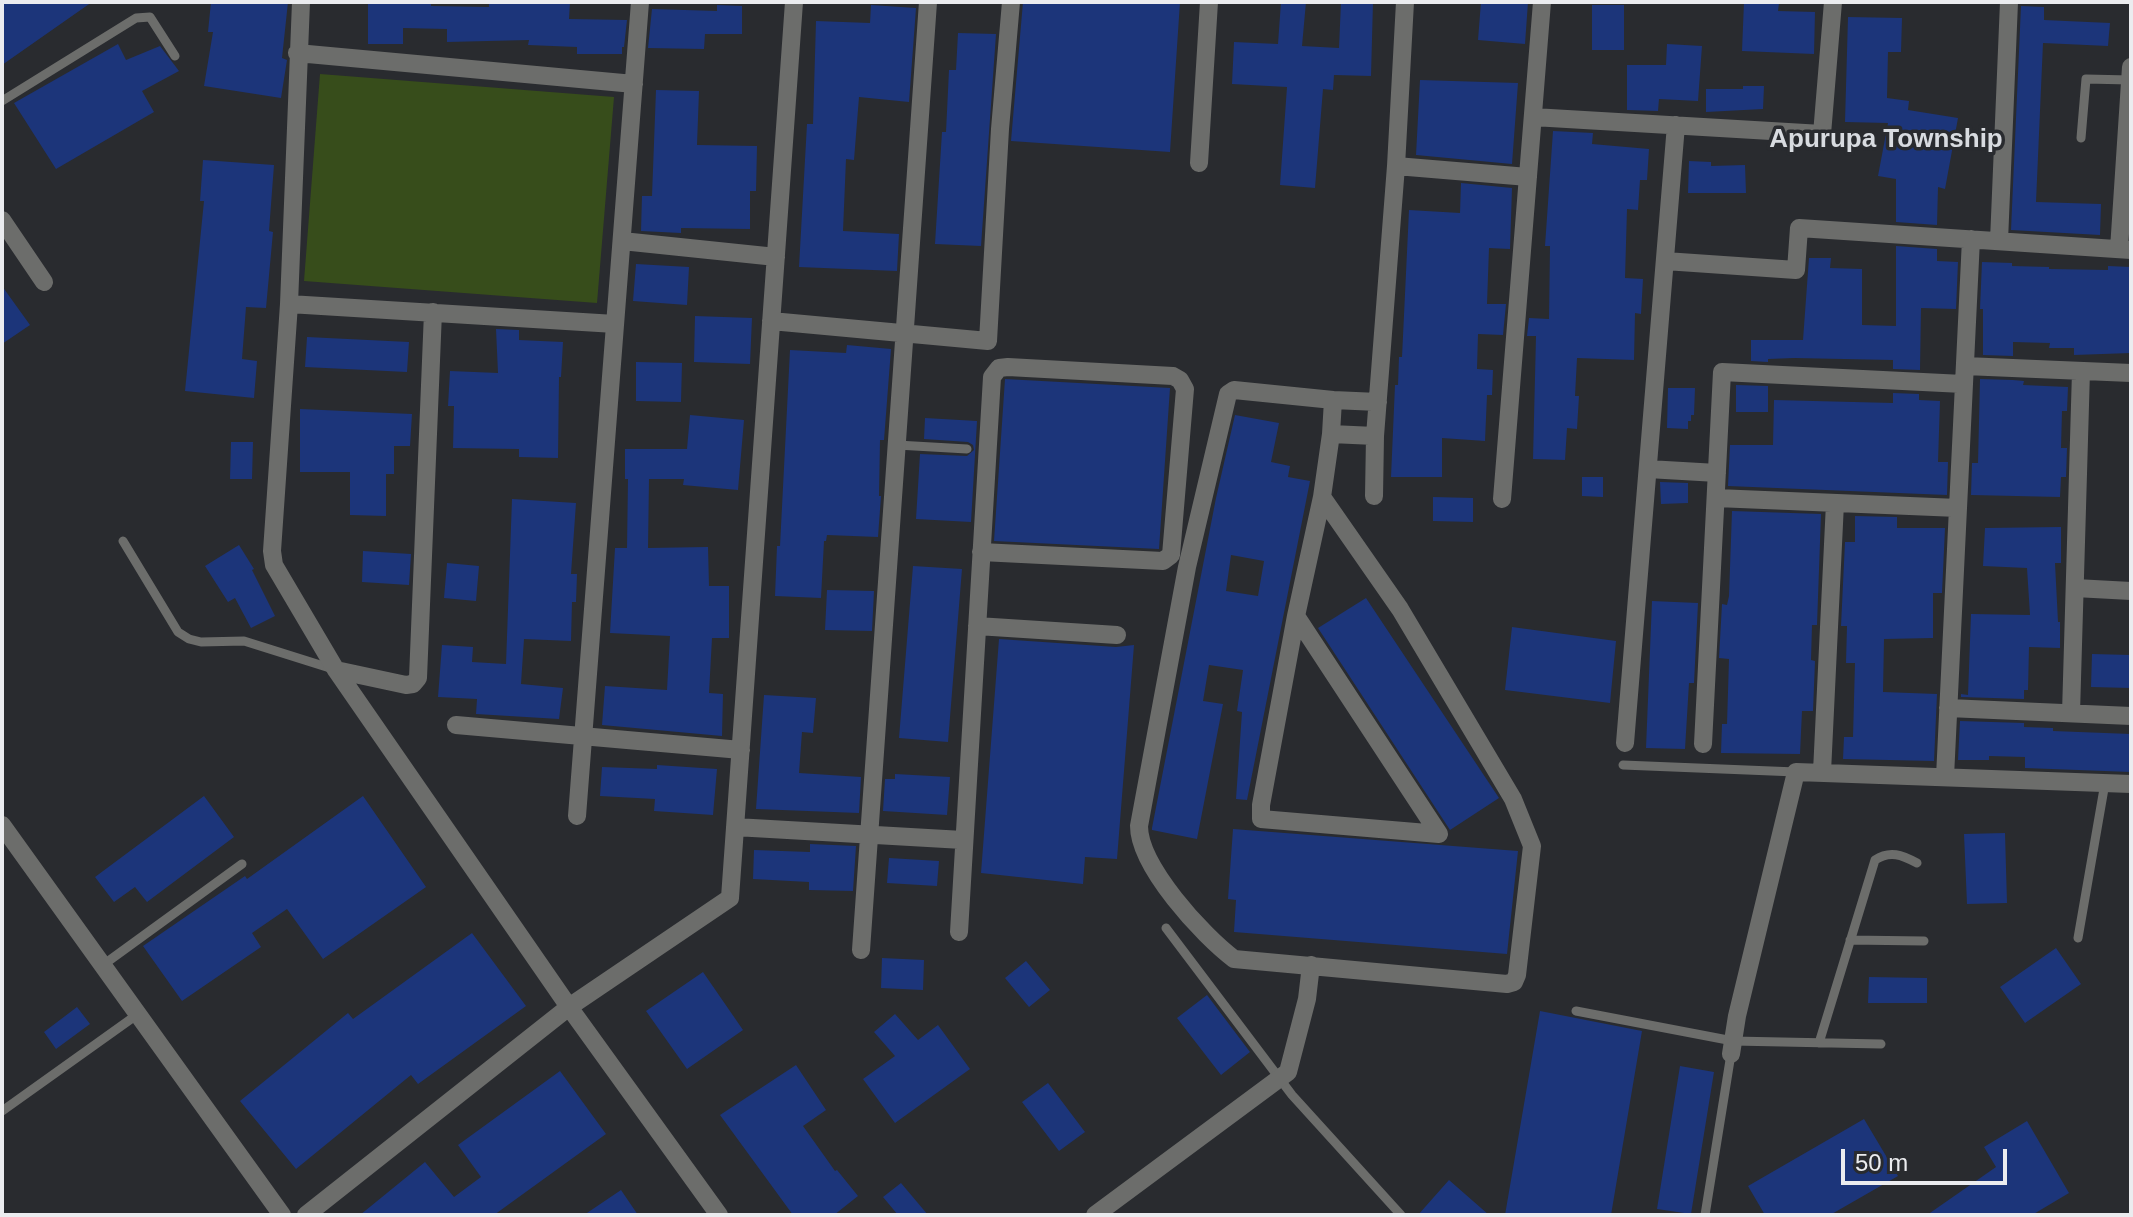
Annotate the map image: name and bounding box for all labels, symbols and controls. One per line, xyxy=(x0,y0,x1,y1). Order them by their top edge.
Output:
district label: Apurupa Township xyxy=(1769,124,2003,156)
scale bar xyxy=(1845,1133,2011,1183)
text: 50 m xyxy=(1855,1149,1908,1176)

